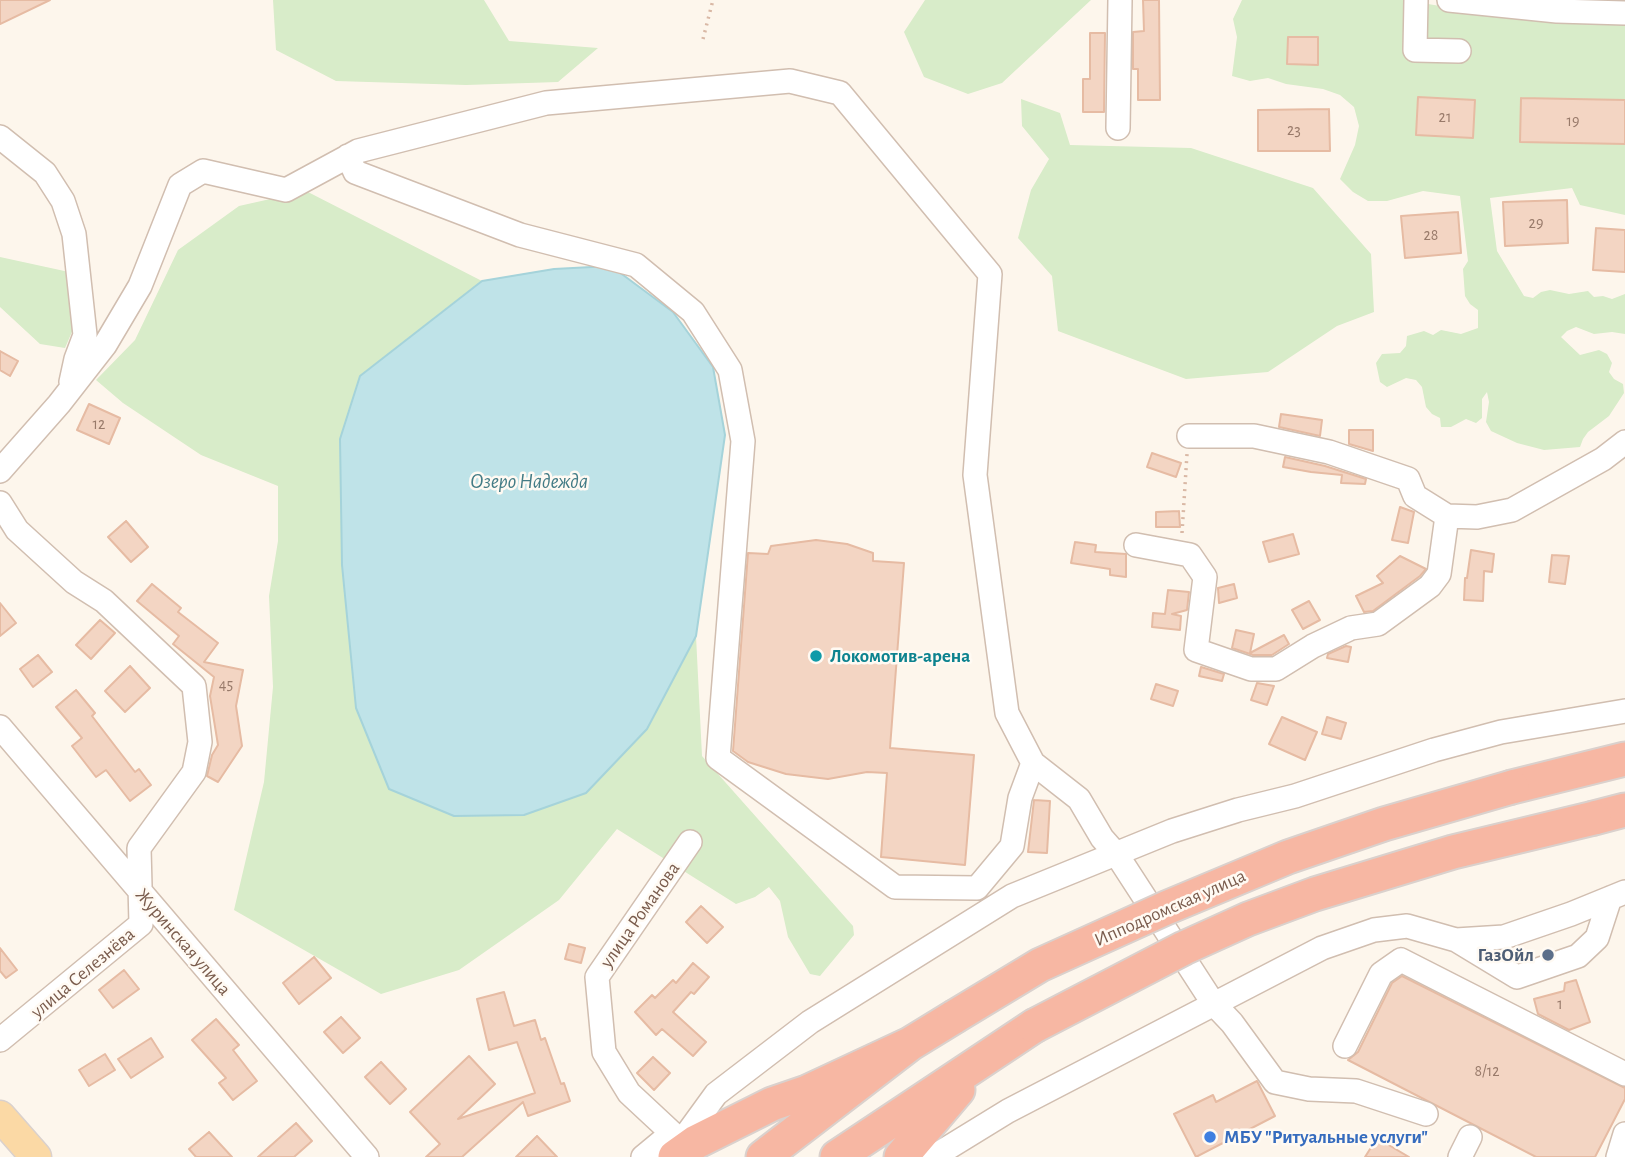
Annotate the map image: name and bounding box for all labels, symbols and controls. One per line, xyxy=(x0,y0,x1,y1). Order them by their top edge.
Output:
house number: 21 xyxy=(1439,107,1451,127)
house number: 19 xyxy=(1566,111,1580,131)
house number: 23 xyxy=(1287,120,1301,140)
house number: 29 xyxy=(1529,213,1543,233)
house number: 28 xyxy=(1424,225,1438,245)
house number: 12 xyxy=(93,414,105,434)
water label: Озеро Надежда xyxy=(470,469,588,495)
place label: Локомотив-арена xyxy=(830,645,970,667)
marker: Локомотив-арена xyxy=(808,648,824,664)
house number: 45 xyxy=(219,674,233,694)
street label: улица Романова xyxy=(595,858,685,972)
street label: Ипподромская улица xyxy=(1091,864,1249,952)
street label: Журинская улица xyxy=(130,884,236,1000)
street label: улица Селезнёва xyxy=(26,923,140,1023)
place label: ГазОйл xyxy=(1477,944,1534,966)
marker: ГазОйл xyxy=(1540,947,1556,963)
house number: 1 xyxy=(1557,994,1563,1014)
house number: 8/12 xyxy=(1475,1061,1499,1081)
place label: МБУ "Ритуальные услуги" xyxy=(1224,1126,1428,1148)
marker: МБУ "Ритуальные услуги" xyxy=(1202,1129,1218,1145)

